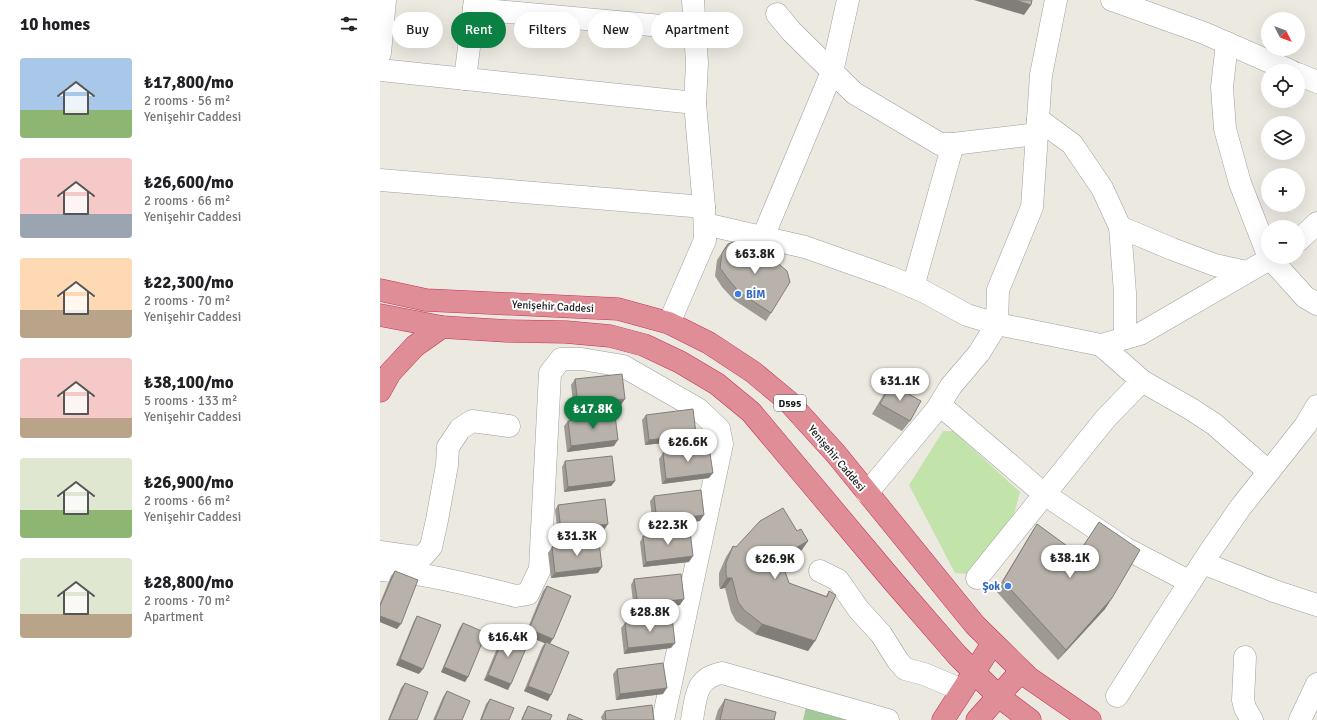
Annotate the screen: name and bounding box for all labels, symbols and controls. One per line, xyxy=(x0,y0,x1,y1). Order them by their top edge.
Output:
chip: Buy xyxy=(392,12,443,48)
chip: Rent xyxy=(451,12,506,48)
chip: Filters xyxy=(514,12,580,48)
chip: New xyxy=(588,12,643,48)
chip: Apartment xyxy=(651,12,743,48)
north arrow xyxy=(1261,12,1305,56)
map controls xyxy=(1261,12,1305,264)
icon: filters xyxy=(338,13,360,35)
text: 10 homes xyxy=(20,14,90,35)
button: locate xyxy=(1261,64,1305,108)
text: ₺17,800/mo xyxy=(144,72,234,93)
icon: home xyxy=(52,74,100,122)
text: 2 rooms · 56 m² xyxy=(144,93,230,109)
text: Yenişehir Caddesi xyxy=(144,109,241,125)
button: layers xyxy=(1261,116,1305,160)
button: + xyxy=(1261,168,1305,212)
text: ₺26,600/mo xyxy=(144,172,234,193)
icon: home xyxy=(52,174,100,222)
text: 2 rooms · 66 m² xyxy=(144,193,230,209)
text: Yenişehir Caddesi xyxy=(144,209,241,225)
button: − xyxy=(1261,220,1305,264)
pin: ₺63.8K xyxy=(722,241,788,275)
text: ₺63.8K xyxy=(735,246,775,262)
text: ₺22,300/mo xyxy=(144,272,234,293)
icon: home xyxy=(52,274,100,322)
place label: BİM xyxy=(746,287,765,301)
marker: BİM xyxy=(733,289,743,299)
text: 2 rooms · 70 m² xyxy=(144,293,230,309)
street label: Yenişehir Caddesi xyxy=(512,298,594,315)
text: Yenişehir Caddesi xyxy=(144,309,241,325)
pin: ₺31.1K xyxy=(867,368,933,402)
text: ₺38,100/mo xyxy=(144,372,234,393)
text: ₺31.1K xyxy=(880,373,920,389)
icon: home xyxy=(52,374,100,422)
text: 5 rooms · 133 m² xyxy=(144,393,237,409)
road number: D595 xyxy=(774,395,806,411)
pin: ₺17.8K xyxy=(560,396,626,430)
text: ₺17.8K xyxy=(573,401,613,417)
text: Yenişehir Caddesi xyxy=(144,409,241,425)
street label: Yenişehir Caddesi xyxy=(805,423,868,494)
pin: ₺26.6K xyxy=(655,429,721,463)
text: ₺26.6K xyxy=(668,434,708,450)
text: ₺26,900/mo xyxy=(144,472,234,493)
icon: home xyxy=(52,474,100,522)
text: 2 rooms · 66 m² xyxy=(144,493,230,509)
text: Yenişehir Caddesi xyxy=(144,509,241,525)
pin: ₺22.3K xyxy=(635,512,701,546)
text: ₺22.3K xyxy=(648,517,688,533)
pin: ₺31.3K xyxy=(544,523,610,557)
text: ₺31.3K xyxy=(557,528,597,544)
pin: ₺38.1K xyxy=(1037,545,1103,579)
pin: ₺26.9K xyxy=(742,546,808,580)
text: ₺38.1K xyxy=(1050,550,1090,566)
text: ₺26.9K xyxy=(755,551,795,567)
text: ₺28,800/mo xyxy=(144,572,234,593)
icon: home xyxy=(52,574,100,622)
place label: Şok xyxy=(982,580,1000,593)
marker: Şok xyxy=(1003,581,1013,591)
text: 2 rooms · 70 m² xyxy=(144,593,230,609)
pin: ₺28.8K xyxy=(617,599,683,633)
text: ₺28.8K xyxy=(630,604,670,620)
text: Apartment xyxy=(144,609,204,625)
pin: ₺16.4K xyxy=(475,624,541,658)
text: ₺16.4K xyxy=(488,629,528,645)

